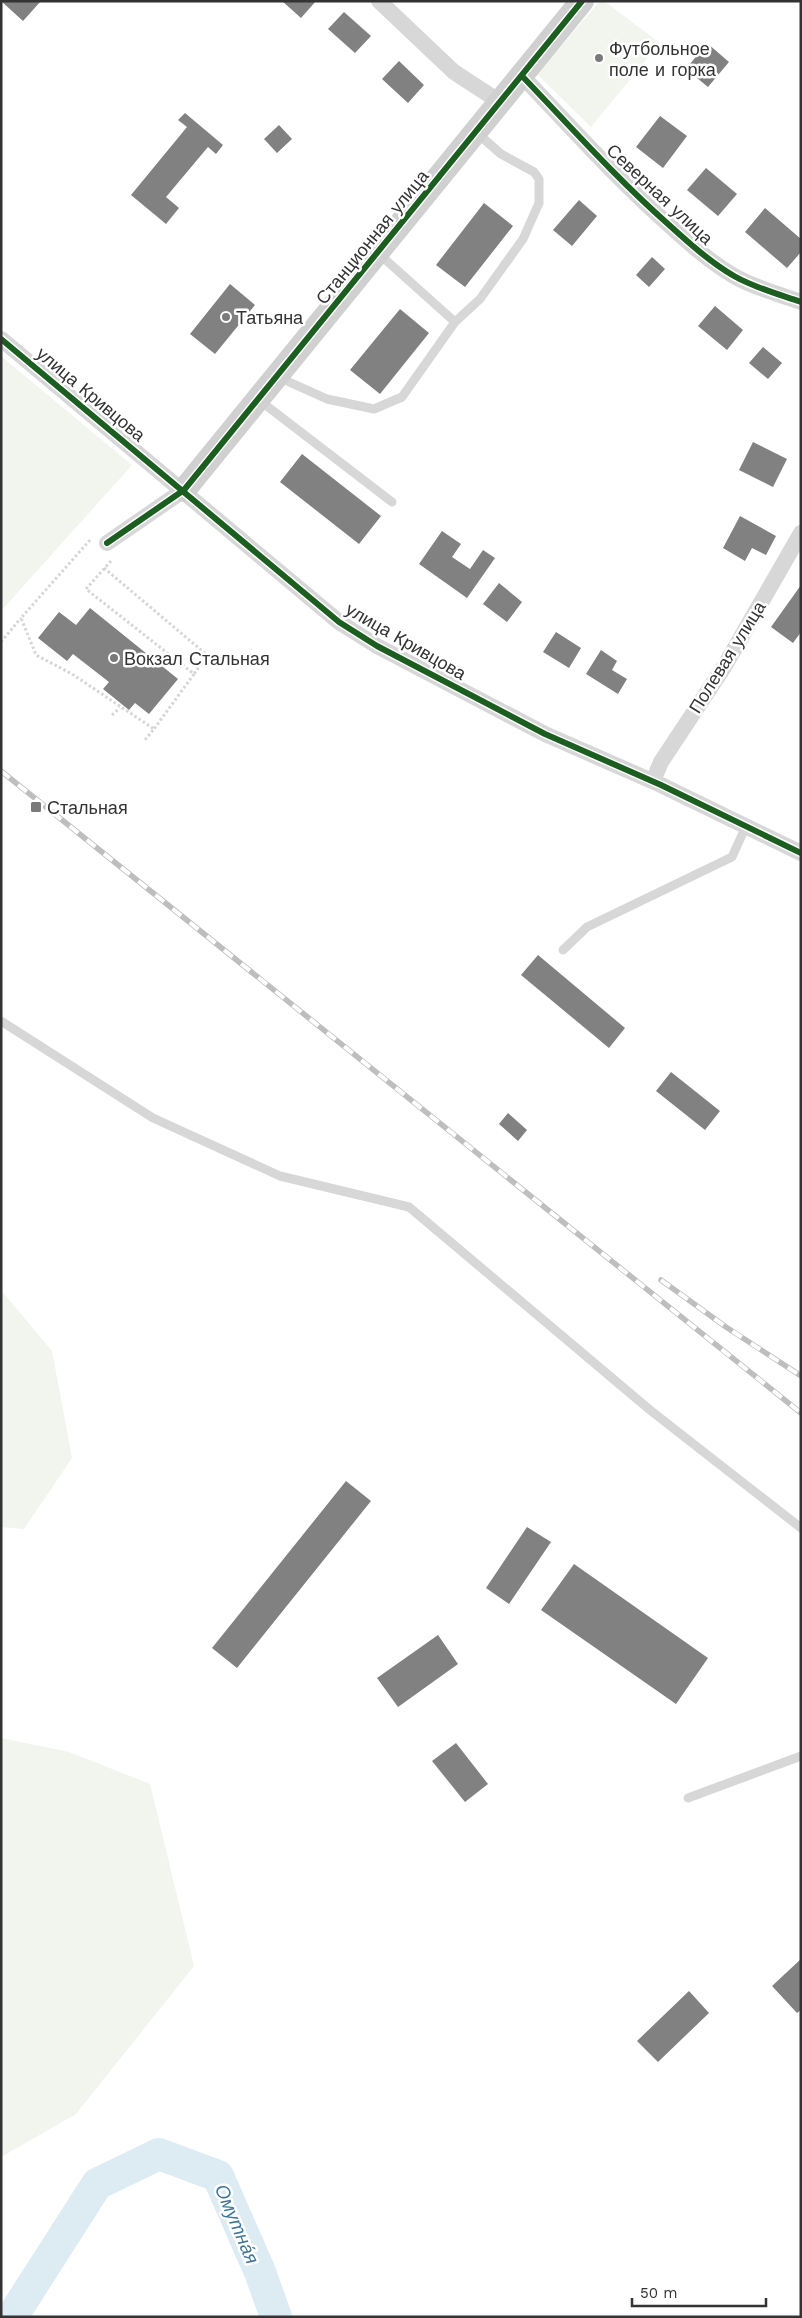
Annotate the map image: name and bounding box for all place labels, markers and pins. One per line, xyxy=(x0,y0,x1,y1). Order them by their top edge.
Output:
place label: Футбольное поле и горка xyxy=(609,38,717,80)
marker: Футбольное поле и горка xyxy=(593,52,605,64)
place label: Татьяна xyxy=(236,307,304,328)
marker: Татьяна xyxy=(220,311,232,323)
place label: Вокзал Стальная xyxy=(124,648,270,669)
marker: Вокзал Стальная xyxy=(108,652,120,664)
place label: Стальная xyxy=(47,797,128,818)
marker: Стальная xyxy=(29,800,43,814)

